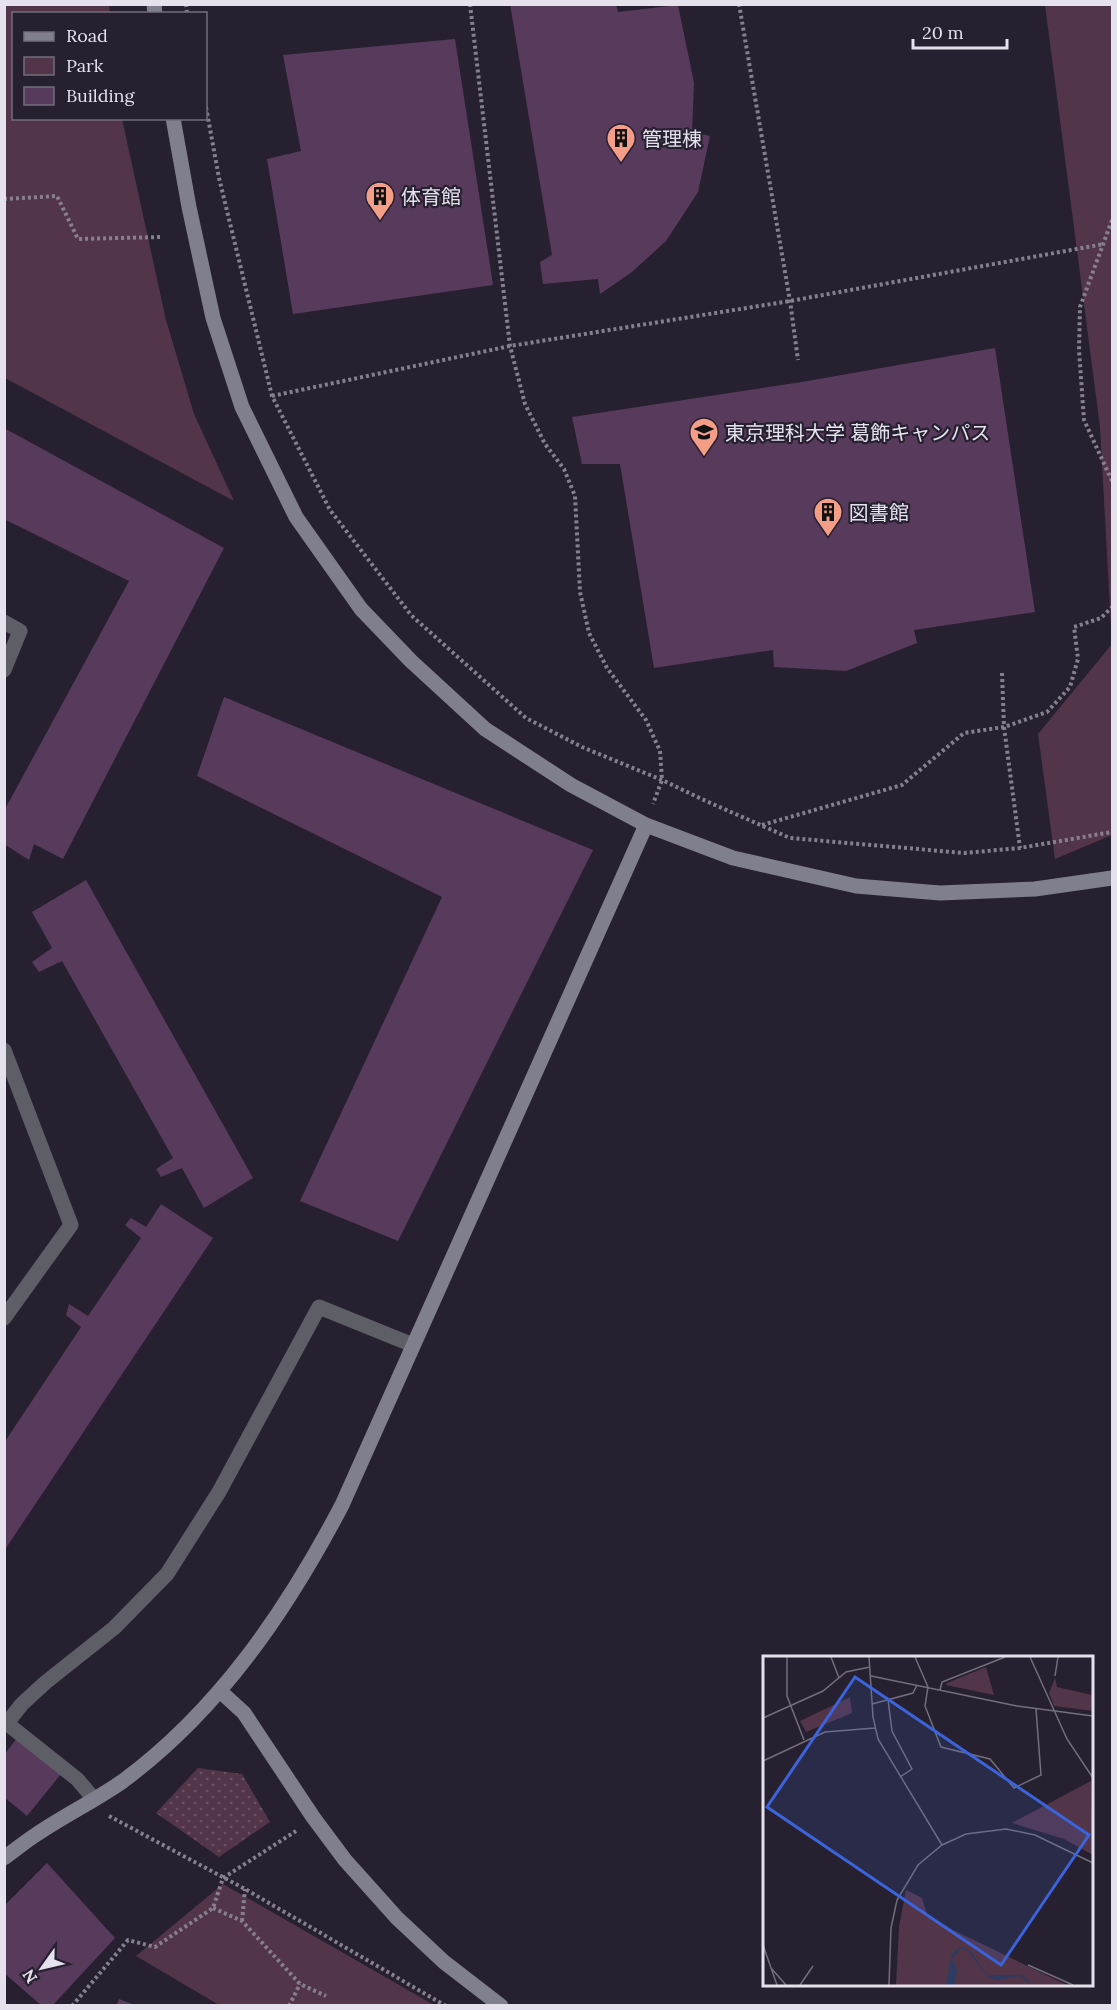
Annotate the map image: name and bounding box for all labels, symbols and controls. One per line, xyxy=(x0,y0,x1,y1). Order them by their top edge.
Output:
legend xyxy=(12,12,207,120)
scale bar xyxy=(913,12,1008,50)
text: 20 m xyxy=(922,21,964,44)
text: Road xyxy=(66,24,108,47)
text: Park xyxy=(66,54,104,77)
text: Building xyxy=(66,84,136,107)
building icon: 管理棟 xyxy=(605,122,637,164)
place label: 管理棟 xyxy=(642,126,702,151)
building icon: 体育館 xyxy=(364,180,396,222)
place label: 体育館 xyxy=(401,184,461,209)
school or university icon: 東京理科大学 葛飾キャンパス xyxy=(688,416,720,458)
place label: 東京理科大学 葛飾キャンパス xyxy=(725,420,990,445)
building icon: 図書館 xyxy=(812,496,844,538)
place label: 図書館 xyxy=(849,500,909,525)
inset map xyxy=(763,1656,1093,1986)
north arrow xyxy=(12,1938,72,1998)
text: N xyxy=(18,1966,41,1987)

